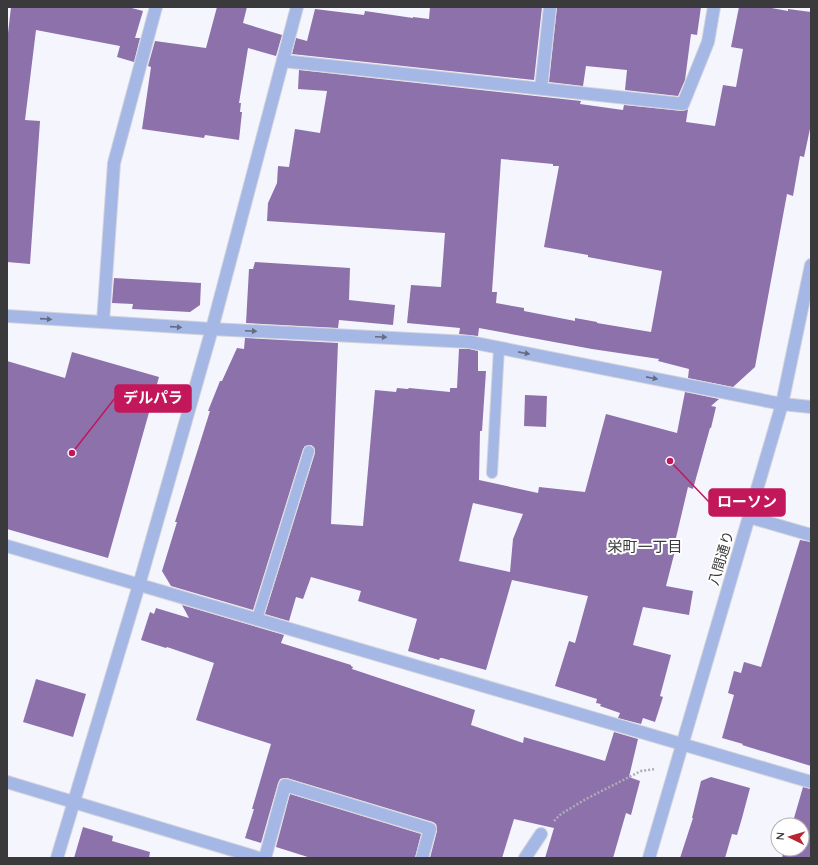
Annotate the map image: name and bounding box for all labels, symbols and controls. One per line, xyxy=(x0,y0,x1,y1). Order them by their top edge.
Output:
one-way arrow xyxy=(40,315,52,322)
one-way arrow xyxy=(170,323,182,330)
one-way arrow xyxy=(245,328,258,334)
one-way arrow xyxy=(375,334,387,341)
one-way arrow xyxy=(518,350,530,356)
one-way arrow xyxy=(645,375,658,381)
callout: デルパラ xyxy=(115,385,191,412)
text: デルパラ xyxy=(123,388,183,407)
callout: ローソン xyxy=(709,489,785,516)
text: ローソン xyxy=(717,492,777,511)
street label: 八間通り xyxy=(704,529,738,587)
district label: 栄町一丁目 xyxy=(607,537,683,556)
north arrow xyxy=(770,817,810,857)
text: N xyxy=(773,831,787,841)

